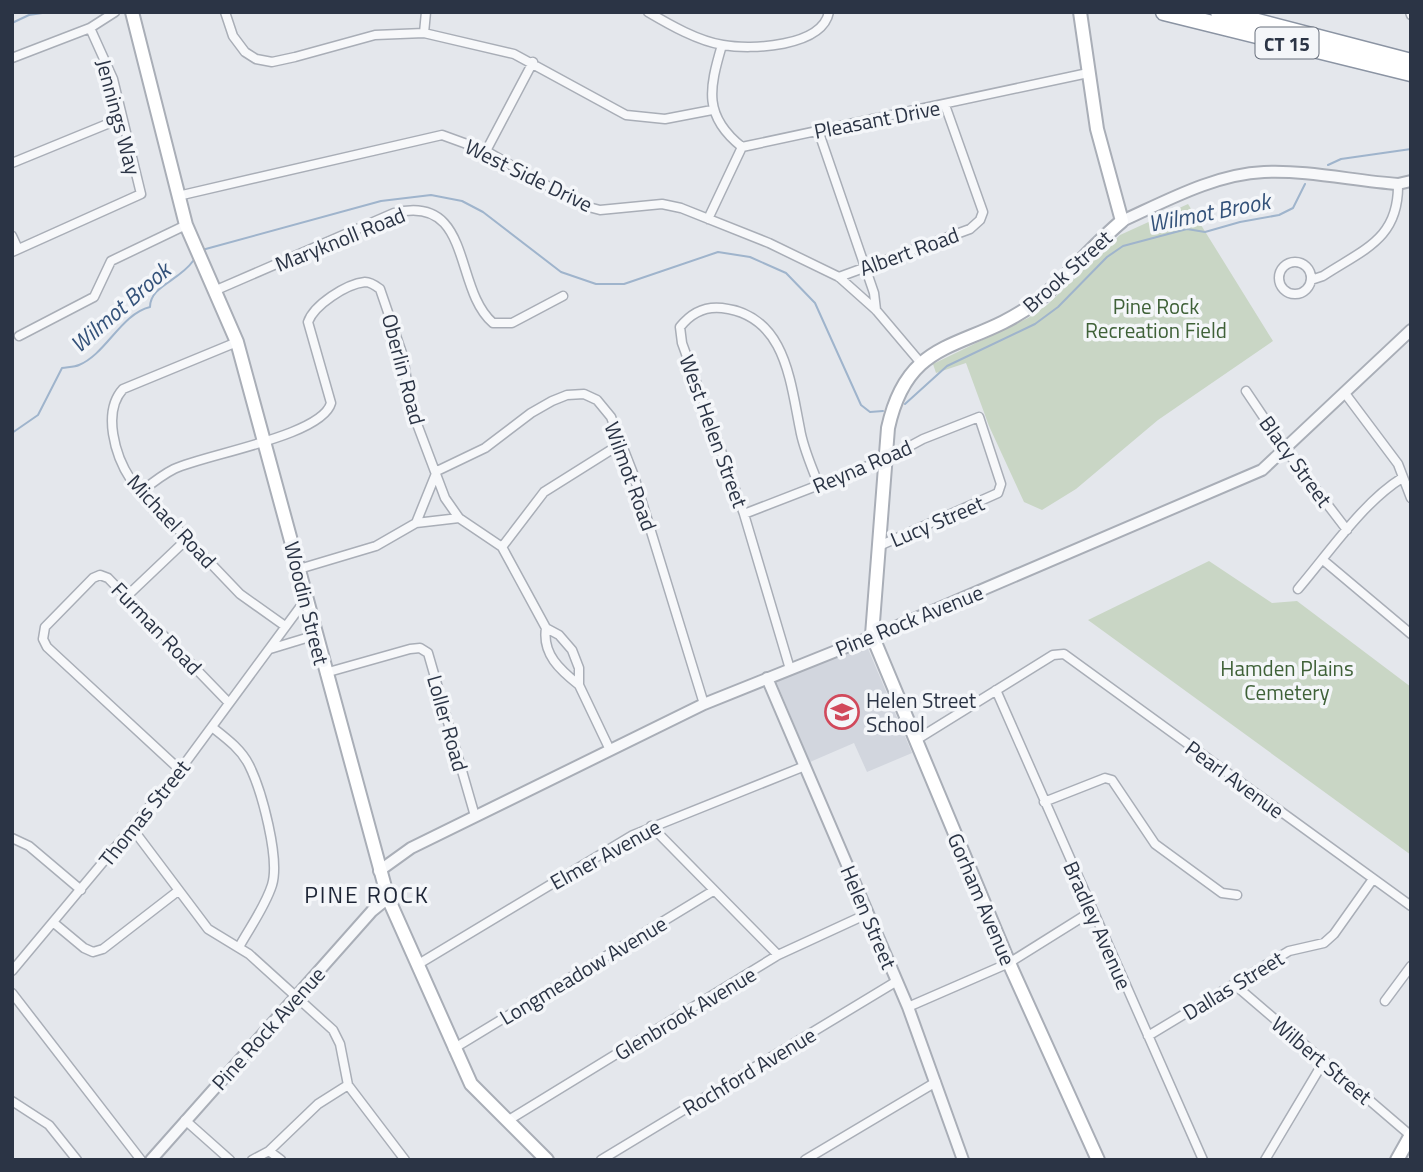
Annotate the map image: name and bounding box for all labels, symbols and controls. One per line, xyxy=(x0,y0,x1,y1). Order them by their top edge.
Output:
road number: CT 15 xyxy=(1256,28,1318,58)
street label: Jennings Way xyxy=(88,55,150,179)
street label: Pleasant Drive xyxy=(811,91,943,147)
street label: West Side Drive xyxy=(460,130,598,220)
water label: Wilmot Brook xyxy=(1145,183,1276,241)
street label: Maryknoll Road xyxy=(270,198,410,280)
street label: Albert Road xyxy=(855,218,963,284)
street label: Brook Street xyxy=(1015,222,1119,320)
water label: Wilmot Brook xyxy=(62,252,180,361)
park label: Pine Rock Recreation Field xyxy=(1085,290,1227,346)
street label: Oberlin Road xyxy=(374,310,434,428)
street label: West Helen Street xyxy=(671,350,757,513)
street label: Blacy Street xyxy=(1252,409,1341,514)
street label: Wilmot Road xyxy=(596,417,666,535)
street label: Reyna Road xyxy=(807,431,917,501)
street label: Michael Road xyxy=(120,467,224,575)
street label: Lucy Street xyxy=(885,487,989,555)
street label: Woodin Street xyxy=(276,538,338,669)
street label: Furman Road xyxy=(104,574,210,682)
street label: Pine Rock Avenue xyxy=(830,576,988,664)
park label: Hamden Plains Cemetery xyxy=(1220,652,1354,708)
street label: Loller Road xyxy=(419,671,477,775)
place label: Helen Street School xyxy=(866,684,977,740)
school or university icon: Helen Street School xyxy=(823,693,861,731)
street label: Pearl Avenue xyxy=(1179,732,1291,826)
street label: Thomas Street xyxy=(91,752,198,874)
street label: Elmer Avenue xyxy=(544,810,666,898)
street label: Gorham Avenue xyxy=(940,828,1024,970)
street label: Bradley Avenue xyxy=(1055,856,1141,994)
street label: Helen Street xyxy=(833,860,905,975)
district label: PINE ROCK xyxy=(304,877,430,912)
street label: Longmeadow Avenue xyxy=(493,907,673,1033)
street label: Dallas Street xyxy=(1176,942,1290,1028)
street label: Glenbrook Avenue xyxy=(608,958,762,1068)
street label: Pine Rock Avenue xyxy=(204,959,332,1097)
street label: Wilbert Street xyxy=(1265,1008,1380,1112)
street label: Rochford Avenue xyxy=(676,1019,822,1123)

